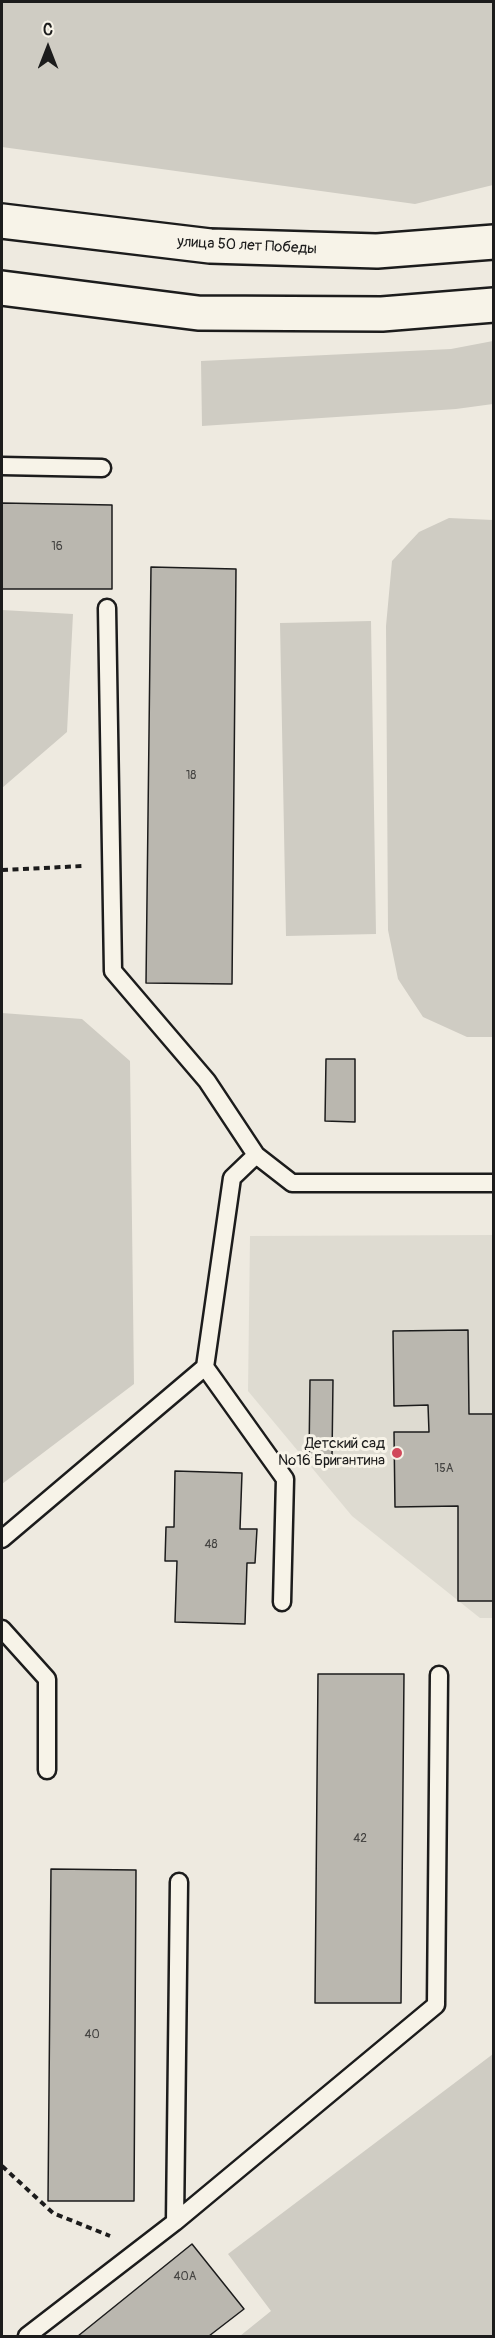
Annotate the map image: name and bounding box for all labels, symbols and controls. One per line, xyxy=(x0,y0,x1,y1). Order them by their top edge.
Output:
north arrow xyxy=(18,18,78,78)
text: С xyxy=(43,20,53,40)
street label: улица 50 лет Победы xyxy=(177,233,317,259)
house number: 16 xyxy=(51,540,63,554)
house number: 18 xyxy=(186,769,196,783)
place label: Детский сад №16 Бригантина xyxy=(278,1435,385,1470)
marker: Детский сад №16 Бригантина xyxy=(390,1446,404,1460)
house number: 15А xyxy=(435,1462,453,1476)
house number: 48 xyxy=(204,1538,218,1552)
house number: 42 xyxy=(353,1832,367,1846)
house number: 40 xyxy=(84,2028,100,2042)
house number: 40А xyxy=(174,2270,196,2284)

